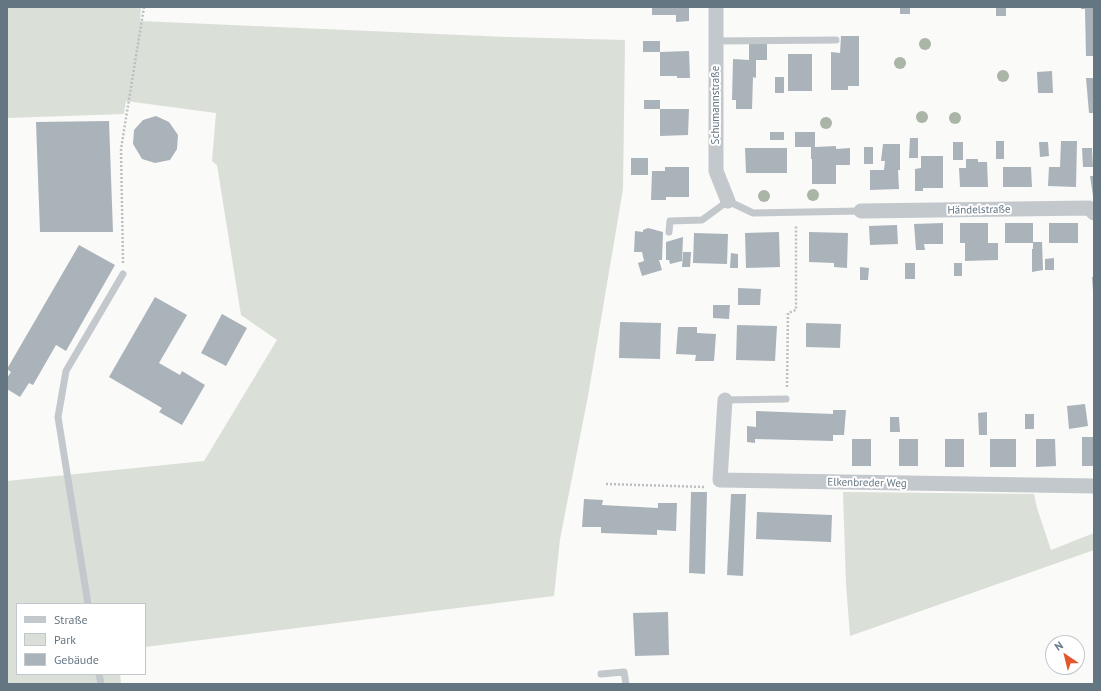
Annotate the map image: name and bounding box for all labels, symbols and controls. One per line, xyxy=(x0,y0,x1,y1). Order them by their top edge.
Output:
street label: Schumannstraße xyxy=(709,66,723,144)
street label: Händelstraße xyxy=(947,203,1011,217)
street label: Elkenbreder Weg xyxy=(827,476,907,490)
legend xyxy=(16,603,146,675)
text: Straße xyxy=(54,612,88,627)
text: Park xyxy=(54,632,76,647)
north arrow xyxy=(1045,635,1085,675)
text: N xyxy=(1052,638,1066,654)
text: Gebäude xyxy=(54,652,99,667)

